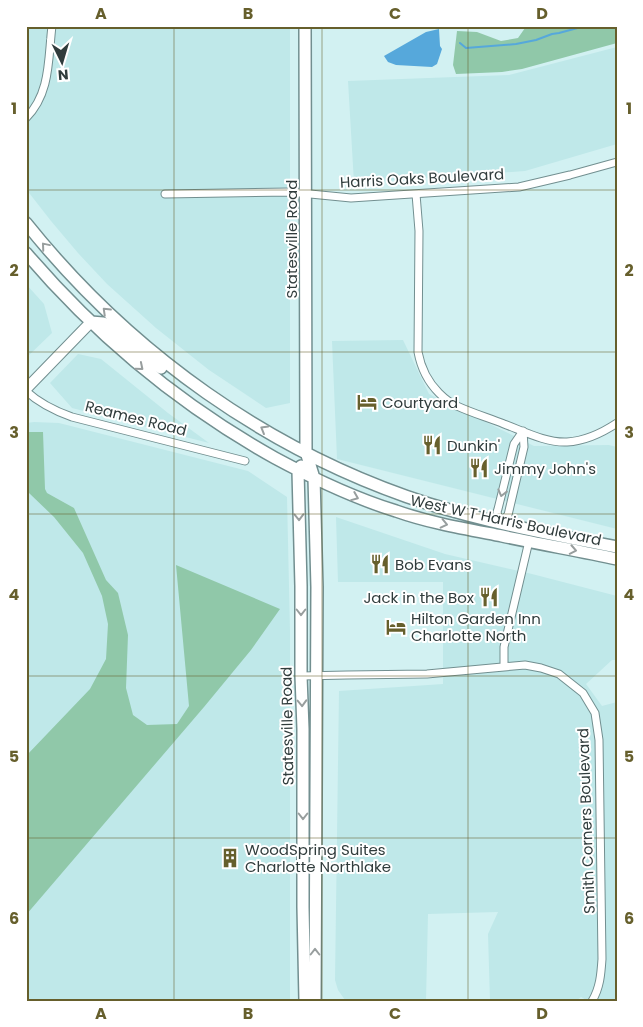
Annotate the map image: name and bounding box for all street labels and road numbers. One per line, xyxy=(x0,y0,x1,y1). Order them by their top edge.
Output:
street label: Harris Oaks Boulevard xyxy=(339,163,505,193)
street label: Statesville Road xyxy=(281,180,302,298)
street label: Reames Road xyxy=(83,395,189,441)
street label: West W T Harris Boulevard xyxy=(408,489,604,551)
street label: Statesville Road xyxy=(275,666,299,786)
street label: Smith Corners Boulevard xyxy=(572,728,600,914)

